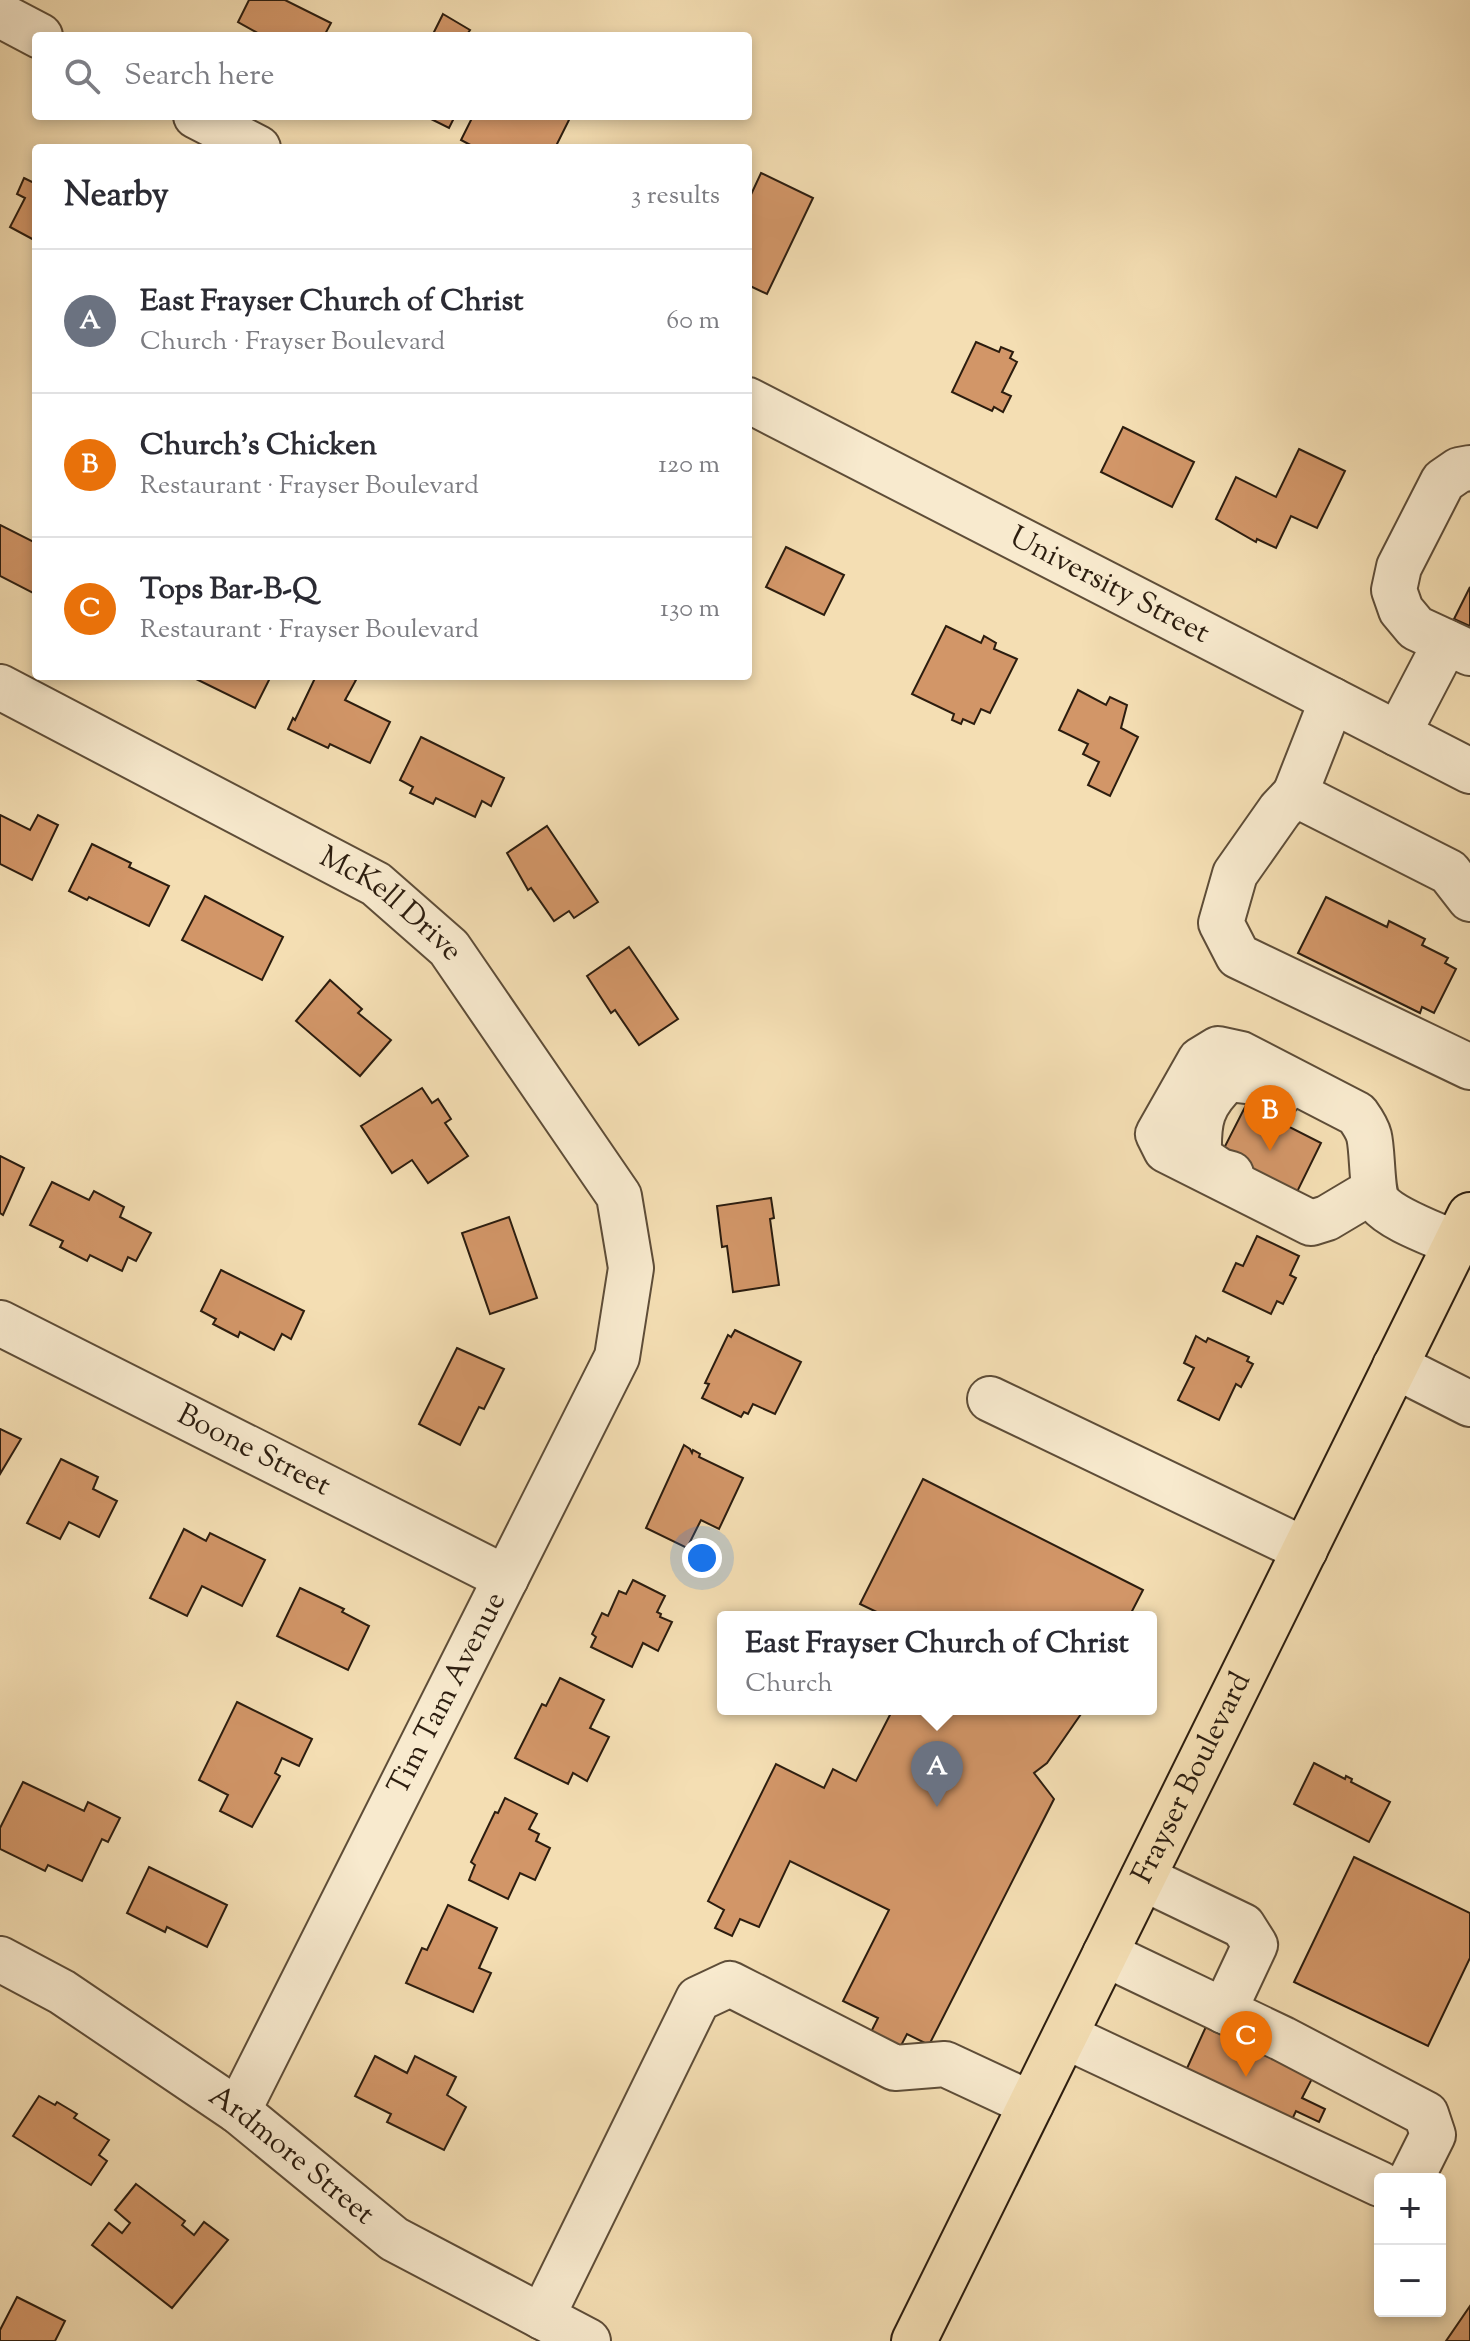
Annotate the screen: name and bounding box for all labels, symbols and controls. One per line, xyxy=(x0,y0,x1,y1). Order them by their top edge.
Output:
search box xyxy=(32,32,752,120)
icon: search xyxy=(60,54,104,98)
text: Search here xyxy=(124,55,274,98)
text: Nearby xyxy=(64,172,169,221)
text: 3 results xyxy=(631,178,720,215)
text: East Frayser Church of Christ xyxy=(140,281,524,324)
text: A xyxy=(79,303,101,340)
text: 60 m xyxy=(666,303,720,340)
text: Church · Frayser Boulevard xyxy=(140,324,445,361)
text: Church's Chicken xyxy=(140,425,377,468)
text: B xyxy=(82,447,98,484)
text: 120 m xyxy=(658,447,720,484)
text: Restaurant · Frayser Boulevard xyxy=(140,468,479,505)
street label: University Street xyxy=(1001,516,1217,655)
text: Tops Bar-B-Q xyxy=(140,569,317,612)
text: C xyxy=(80,591,100,628)
text: 130 m xyxy=(660,591,720,628)
text: Restaurant · Frayser Boulevard xyxy=(140,612,479,649)
street label: McKell Drive xyxy=(311,836,473,970)
pin: B xyxy=(1244,1085,1296,1151)
street label: Boone Street xyxy=(169,1394,338,1508)
your location xyxy=(682,1538,722,1578)
street label: Tim Tam Avenue xyxy=(378,1585,518,1803)
popup xyxy=(717,1611,1157,1715)
text: East Frayser Church of Christ xyxy=(745,1623,1129,1666)
street label: Frayser Boulevard xyxy=(1122,1665,1262,1891)
text: Church xyxy=(745,1666,833,1703)
pin: A xyxy=(911,1741,963,1807)
pin: C xyxy=(1220,2011,1272,2077)
street label: Ardmore Street xyxy=(200,2075,383,2236)
map controls xyxy=(1374,2173,1446,2317)
button: + xyxy=(1374,2173,1446,2245)
button: − xyxy=(1374,2245,1446,2317)

